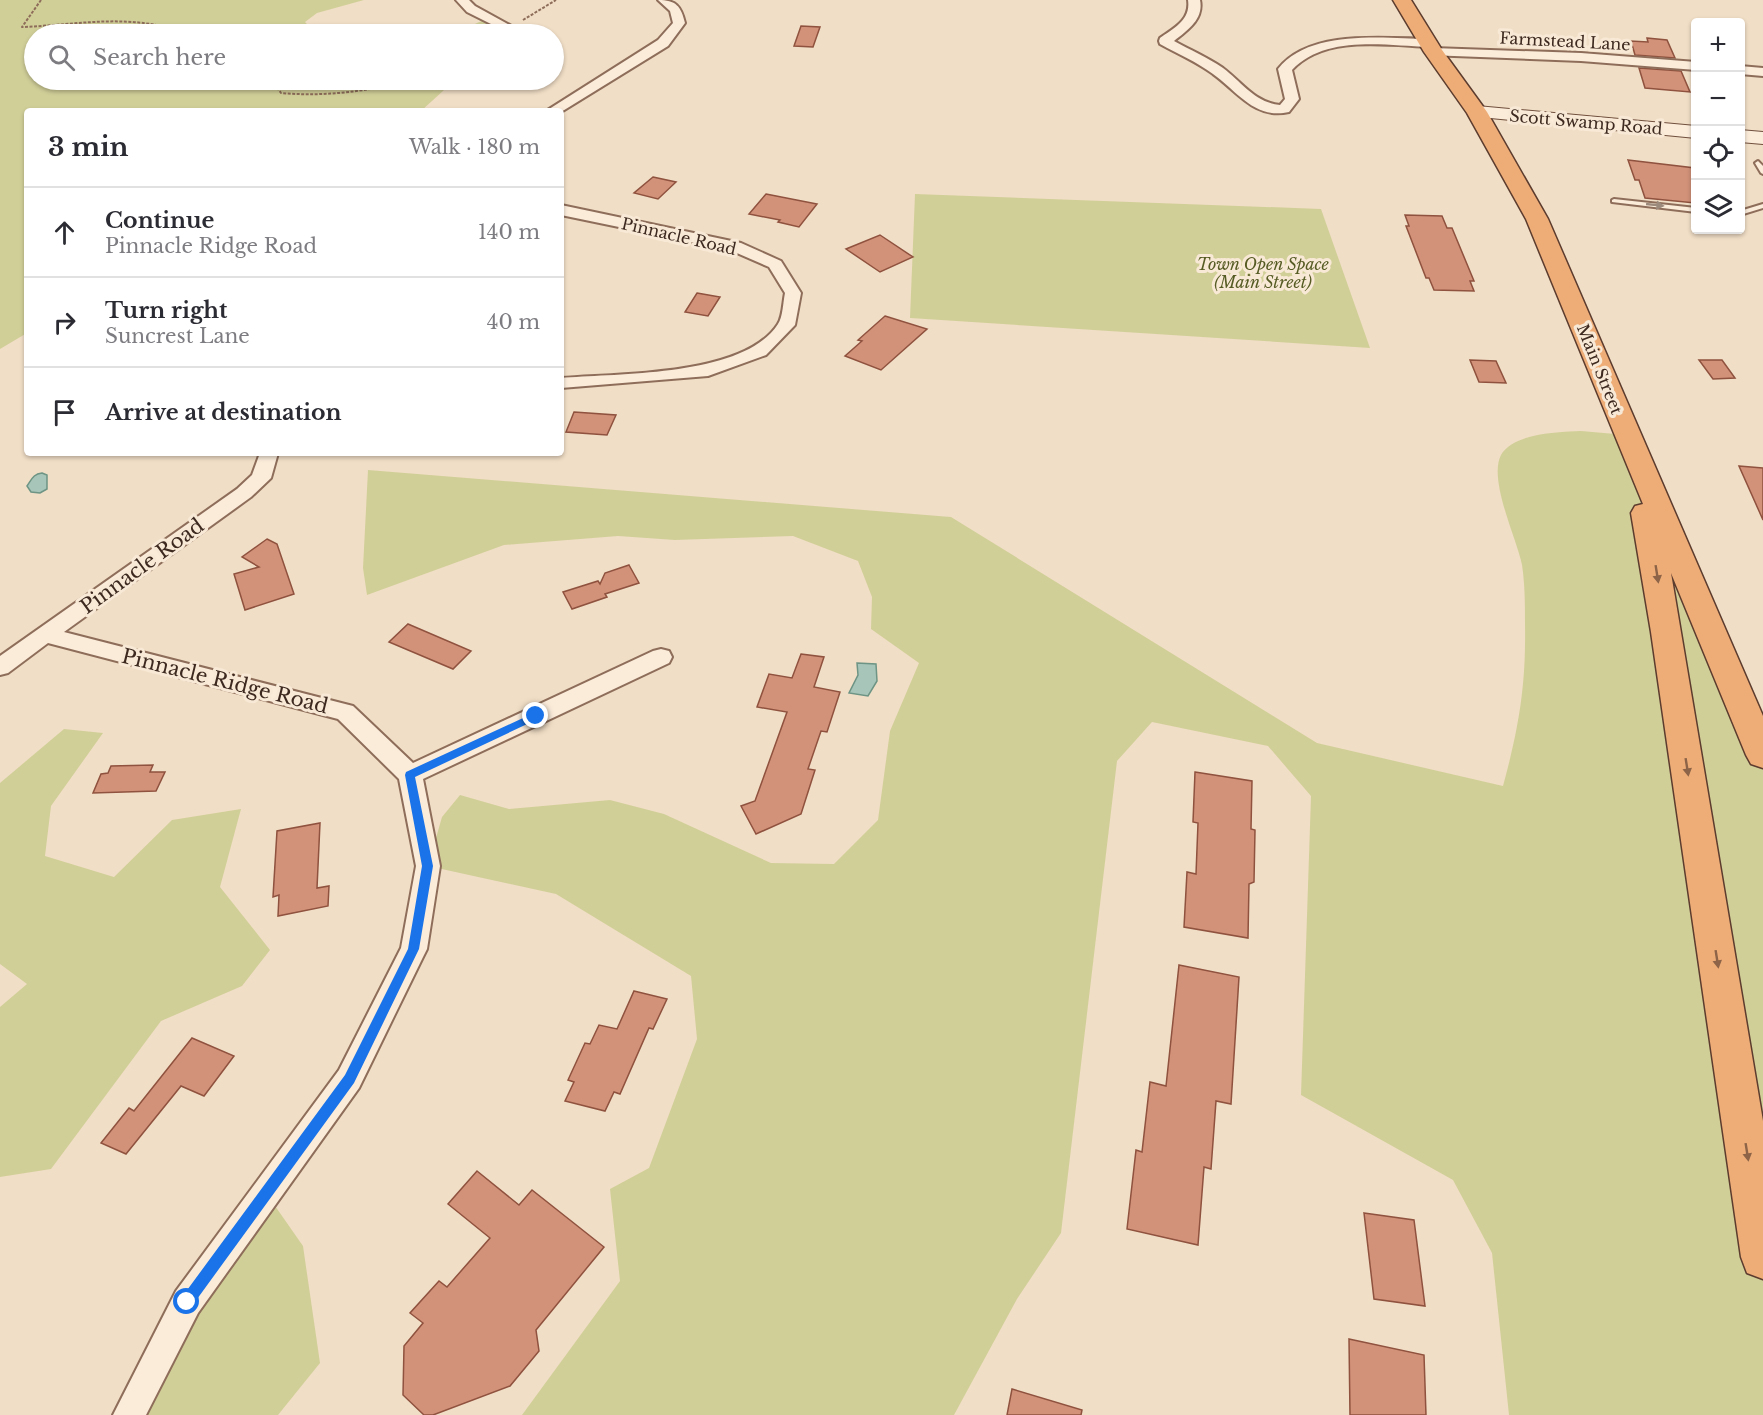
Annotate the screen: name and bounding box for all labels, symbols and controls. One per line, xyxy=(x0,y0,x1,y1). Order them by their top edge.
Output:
map controls xyxy=(1691,18,1745,234)
button: + xyxy=(1691,18,1745,72)
search box xyxy=(24,24,564,90)
street label: Farmstead Lane xyxy=(1499,28,1631,54)
icon: search xyxy=(45,41,78,74)
text: Search here xyxy=(93,44,226,71)
button: − xyxy=(1691,72,1745,126)
street label: Scott Swamp Road xyxy=(1509,105,1664,139)
button: locate xyxy=(1691,126,1745,180)
text: 3 min xyxy=(48,131,129,163)
text: Walk · 180 m xyxy=(409,135,540,159)
button: layers xyxy=(1691,180,1745,234)
one-way arrow xyxy=(1645,200,1664,210)
text: Continue xyxy=(105,207,214,234)
street label: Pinnacle Road xyxy=(620,213,739,259)
icon: ahead xyxy=(48,216,81,249)
text: 140 m xyxy=(478,220,540,244)
text: Pinnacle Ridge Road xyxy=(105,234,317,258)
park label: Town Open Space (Main Street) xyxy=(1197,254,1330,292)
text: Turn right xyxy=(105,297,227,324)
icon: right xyxy=(48,306,81,339)
text: 40 m xyxy=(487,310,540,334)
street label: Main Street xyxy=(1573,321,1627,417)
text: Suncrest Lane xyxy=(105,324,250,348)
icon: arrive xyxy=(48,396,81,429)
text: Arrive at destination xyxy=(105,399,342,426)
street label: Pinnacle Road xyxy=(76,513,208,619)
one-way arrow xyxy=(1653,565,1662,584)
street label: Pinnacle Ridge Road xyxy=(119,644,331,718)
route end xyxy=(522,702,548,728)
one-way arrow xyxy=(1683,757,1692,776)
one-way arrow xyxy=(1713,950,1722,969)
one-way arrow xyxy=(1742,1143,1751,1162)
route start xyxy=(173,1288,199,1314)

